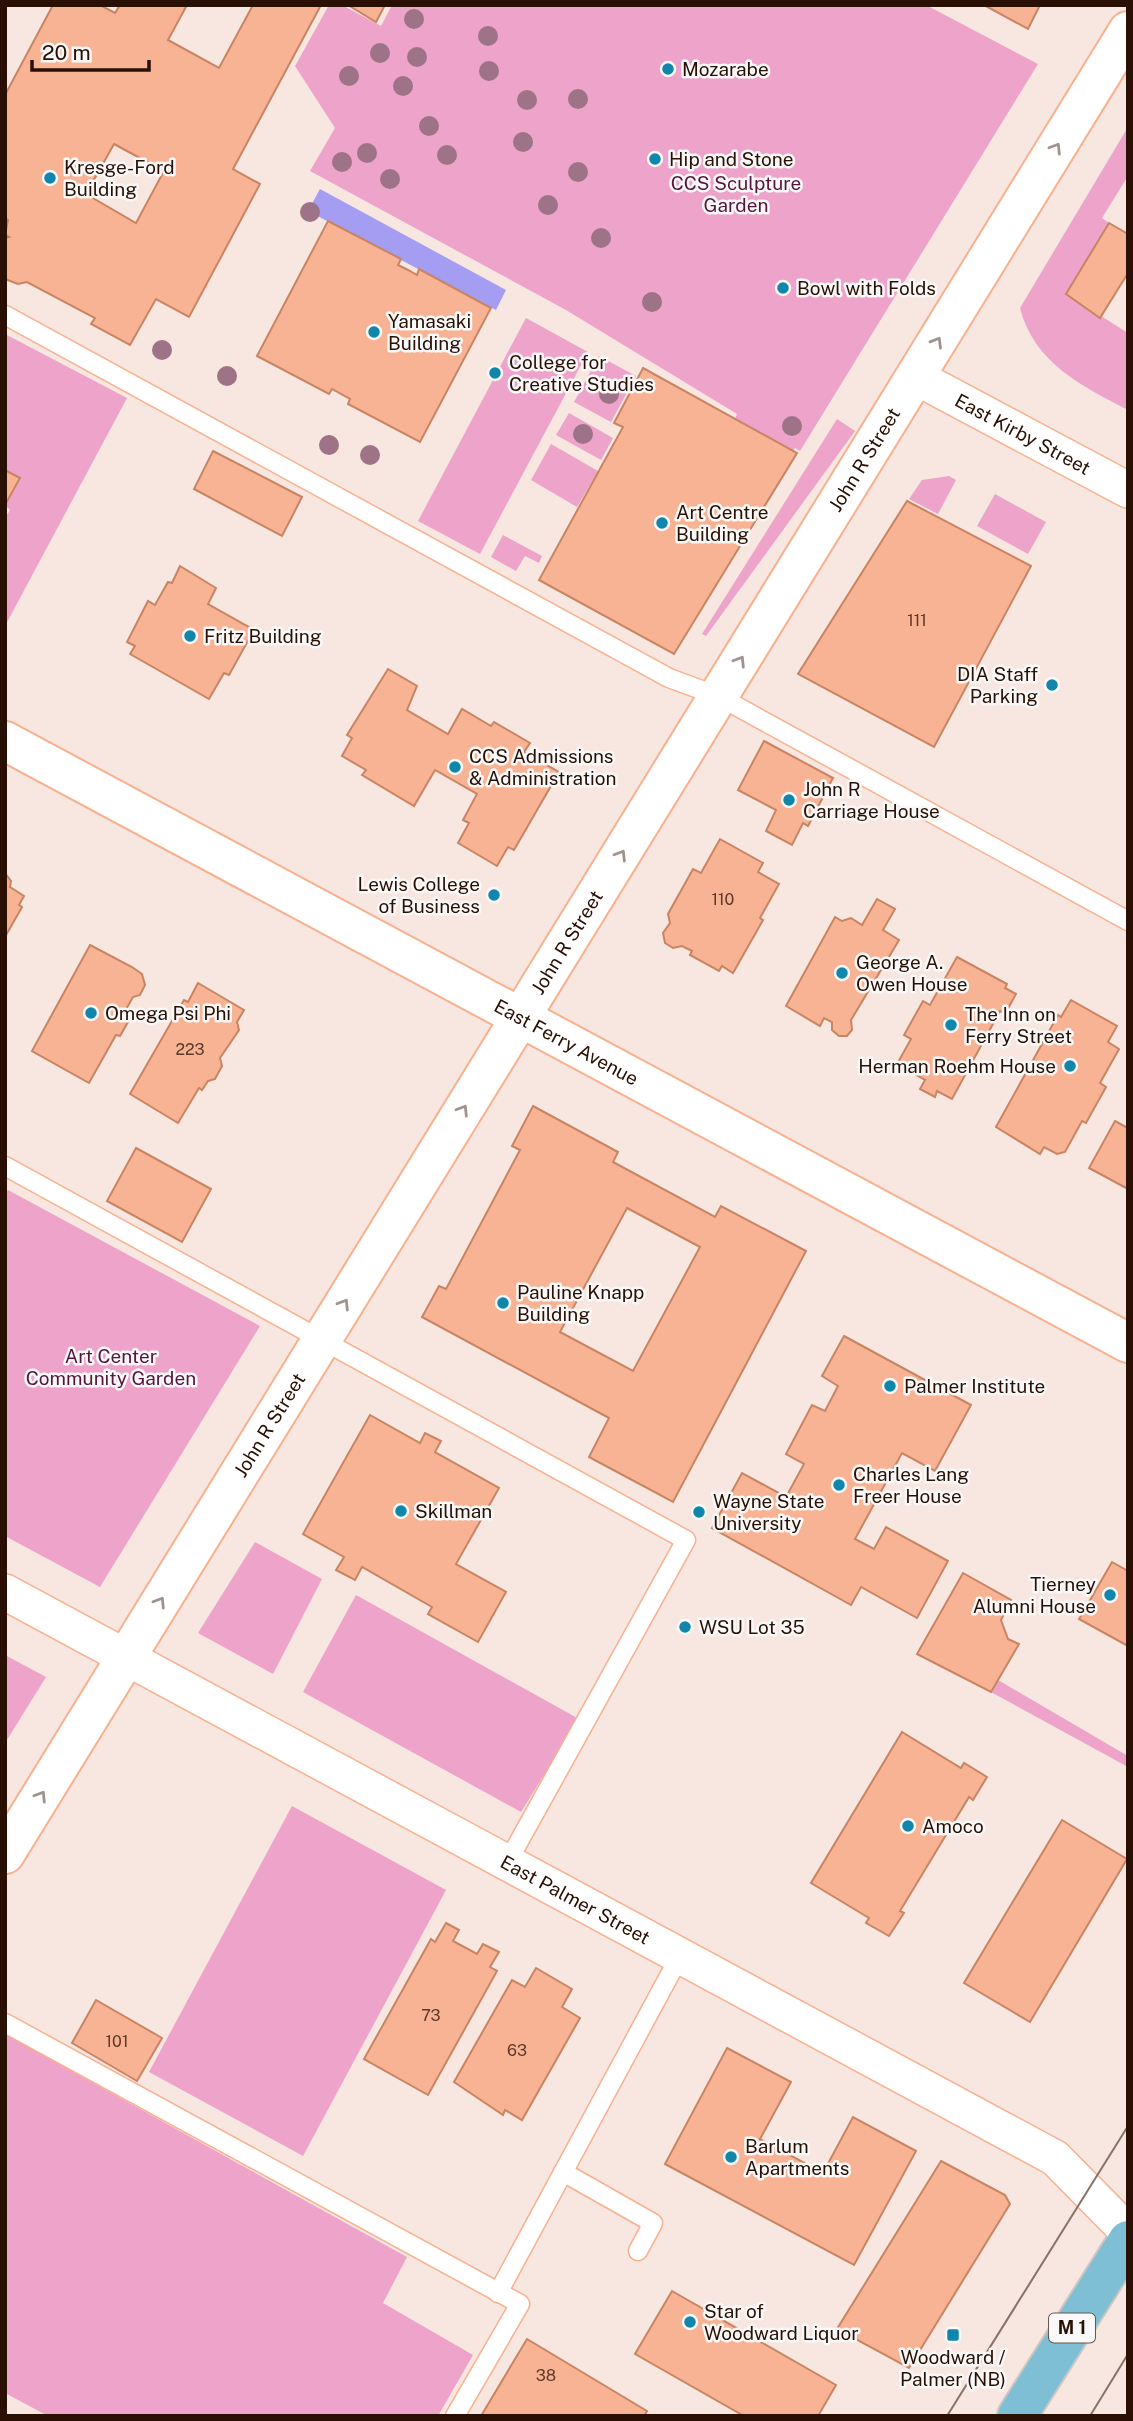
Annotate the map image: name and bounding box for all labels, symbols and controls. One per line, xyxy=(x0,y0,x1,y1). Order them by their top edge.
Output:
scale bar xyxy=(32,28,149,72)
text: 20 m xyxy=(42,40,91,65)
place label: Mozarabe xyxy=(682,58,769,80)
marker: Mozarabe xyxy=(660,61,676,77)
one-way arrow xyxy=(1048,143,1061,156)
place label: Hip and Stone xyxy=(669,148,794,170)
marker: Hip and Stone xyxy=(647,151,663,167)
place label: Kresge-Ford Building xyxy=(64,156,175,200)
marker: Kresge-Ford Building xyxy=(42,170,58,186)
park label: CCS Sculpture Garden xyxy=(671,172,801,216)
place label: Bowl with Folds xyxy=(797,277,936,299)
marker: Bowl with Folds xyxy=(775,280,791,296)
place label: Yamasaki Building xyxy=(388,310,471,354)
marker: Yamasaki Building xyxy=(366,324,382,340)
one-way arrow xyxy=(929,337,942,350)
place label: College for Creative Studies xyxy=(509,351,654,395)
marker: College for Creative Studies xyxy=(487,365,503,381)
street label: East Kirby Street xyxy=(951,389,1094,479)
street label: John R Street xyxy=(824,403,904,515)
place label: Art Centre Building xyxy=(676,501,768,545)
marker: Art Centre Building xyxy=(654,515,670,531)
house number: 111 xyxy=(907,611,927,630)
place label: Fritz Building xyxy=(204,625,322,647)
marker: Fritz Building xyxy=(182,628,198,644)
one-way arrow xyxy=(732,655,745,668)
place label: DIA Staff Parking xyxy=(957,663,1038,707)
marker: DIA Staff Parking xyxy=(1044,677,1060,693)
place label: CCS Admissions & Administration xyxy=(469,745,616,789)
marker: CCS Admissions & Administration xyxy=(447,759,463,775)
place label: John R Carriage House xyxy=(803,778,940,822)
marker: John R Carriage House xyxy=(781,792,797,808)
one-way arrow xyxy=(612,849,625,862)
place label: Lewis College of Business xyxy=(358,873,480,917)
street label: John R Street xyxy=(526,886,607,998)
marker: Lewis College of Business xyxy=(486,887,502,903)
house number: 110 xyxy=(712,890,735,909)
place label: George A. Owen House xyxy=(856,951,967,995)
marker: George A. Owen House xyxy=(834,965,850,981)
street label: East Ferry Avenue xyxy=(491,994,642,1090)
place label: Omega Psi Phi xyxy=(105,1002,231,1024)
place label: The Inn on Ferry Street xyxy=(965,1003,1072,1047)
marker: Omega Psi Phi xyxy=(83,1005,99,1021)
marker: The Inn on Ferry Street xyxy=(943,1017,959,1033)
house number: 223 xyxy=(175,1040,205,1059)
place label: Herman Roehm House xyxy=(858,1055,1056,1077)
marker: Herman Roehm House xyxy=(1062,1058,1078,1074)
one-way arrow xyxy=(455,1105,468,1118)
place label: Pauline Knapp Building xyxy=(517,1281,644,1325)
marker: Pauline Knapp Building xyxy=(495,1295,511,1311)
one-way arrow xyxy=(335,1299,348,1312)
park label: Art Center Community Garden xyxy=(26,1345,196,1389)
street label: John R Street xyxy=(229,1369,310,1481)
place label: Palmer Institute xyxy=(904,1375,1045,1397)
marker: Palmer Institute xyxy=(882,1378,898,1394)
place label: Charles Lang Freer House xyxy=(853,1463,969,1507)
marker: Charles Lang Freer House xyxy=(831,1477,847,1493)
place label: Wayne State University xyxy=(713,1490,825,1534)
place label: Skillman xyxy=(415,1500,492,1522)
marker: Skillman xyxy=(393,1503,409,1519)
marker: Wayne State University xyxy=(691,1504,707,1520)
place label: Tierney Alumni House xyxy=(973,1573,1096,1617)
marker: Tierney Alumni House xyxy=(1102,1587,1118,1603)
one-way arrow xyxy=(152,1597,165,1610)
place label: WSU Lot 35 xyxy=(699,1616,805,1638)
marker: WSU Lot 35 xyxy=(677,1619,693,1635)
one-way arrow xyxy=(33,1791,46,1804)
place label: Amoco xyxy=(922,1815,984,1837)
marker: Amoco xyxy=(900,1818,916,1834)
street label: East Palmer Street xyxy=(497,1850,654,1949)
house number: 73 xyxy=(421,2006,441,2025)
house number: 101 xyxy=(106,2032,128,2051)
house number: 63 xyxy=(507,2041,527,2060)
place label: Barlum Apartments xyxy=(745,2135,849,2179)
marker: Barlum Apartments xyxy=(723,2149,739,2165)
place label: Star of Woodward Liquor xyxy=(704,2300,859,2344)
marker: Star of Woodward Liquor xyxy=(682,2314,698,2330)
road number: M 1 xyxy=(1049,2314,1095,2342)
marker: Woodward / Palmer (NB) xyxy=(945,2327,961,2343)
place label: Woodward / Palmer (NB) xyxy=(900,2346,1006,2390)
house number: 38 xyxy=(536,2366,556,2385)

